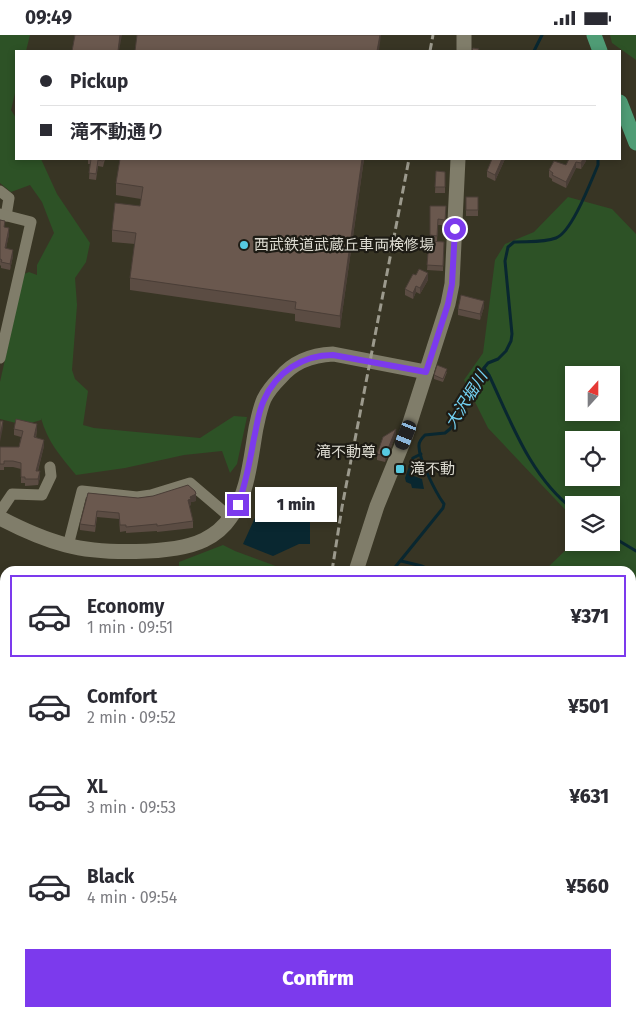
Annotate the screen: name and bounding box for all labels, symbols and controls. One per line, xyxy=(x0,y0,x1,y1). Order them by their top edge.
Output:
text: 09:49 xyxy=(25,6,72,29)
text: Pickup xyxy=(70,70,128,93)
text: 滝不動通り xyxy=(70,120,165,143)
route start xyxy=(444,218,466,240)
place label: 西武鉄道武蔵丘車両検修場 xyxy=(254,236,434,254)
marker: 西武鉄道武蔵丘車両検修場 xyxy=(238,239,250,251)
water label: 大沢堀川 xyxy=(441,366,492,432)
north arrow xyxy=(565,366,620,421)
map controls xyxy=(565,366,620,551)
car xyxy=(393,418,418,452)
button: locate xyxy=(565,431,620,486)
place label: 滝不動尊 xyxy=(316,443,376,461)
marker: 滝不動尊 xyxy=(380,446,392,458)
place label: 滝不動 xyxy=(410,460,455,478)
marker: 滝不動 xyxy=(394,463,406,475)
callout: 1 min xyxy=(256,487,338,523)
route end xyxy=(227,494,249,516)
text: 1 min xyxy=(277,495,315,514)
button: layers xyxy=(565,496,620,551)
icon: car xyxy=(27,594,72,639)
text: Economy xyxy=(87,595,164,618)
text: ¥371 xyxy=(571,605,609,628)
text: 1 min · 09:51 xyxy=(87,618,173,637)
icon: car xyxy=(27,684,72,729)
text: Comfort xyxy=(87,685,157,708)
text: ¥501 xyxy=(568,695,609,718)
text: 2 min · 09:52 xyxy=(87,708,176,727)
icon: car xyxy=(27,774,72,819)
text: XL xyxy=(87,775,108,798)
text: ¥631 xyxy=(569,785,609,808)
text: 3 min · 09:53 xyxy=(87,798,176,817)
icon: car xyxy=(27,864,72,909)
text: Black xyxy=(87,865,134,888)
text: ¥560 xyxy=(566,875,609,898)
text: 4 min · 09:54 xyxy=(87,888,177,907)
button: Confirm xyxy=(25,949,611,1007)

